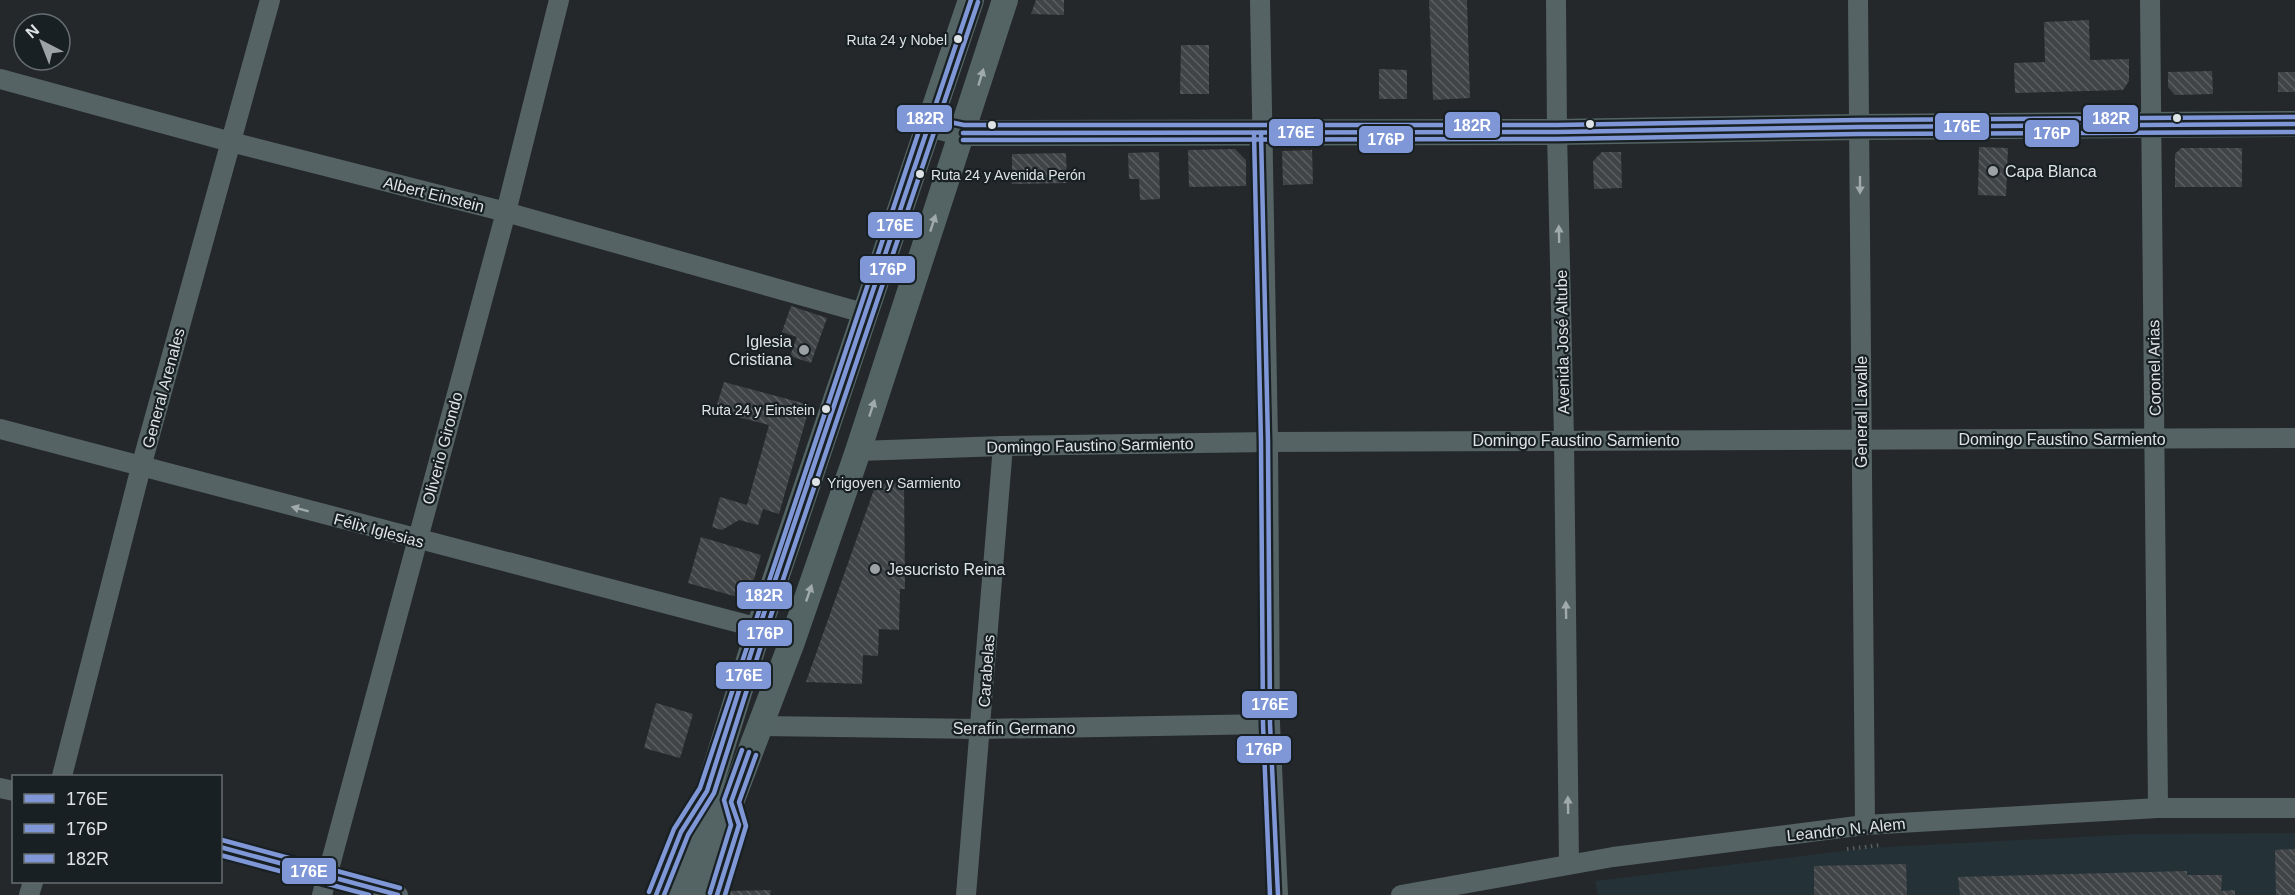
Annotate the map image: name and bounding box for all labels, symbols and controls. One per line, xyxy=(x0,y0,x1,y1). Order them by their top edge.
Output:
north arrow xyxy=(12,12,72,72)
text: N xyxy=(22,21,42,41)
place label: Ruta 24 y Nobel xyxy=(847,32,947,48)
marker: Ruta 24 y Nobel xyxy=(952,33,964,45)
one-way arrow xyxy=(977,68,986,86)
line badge: 182R xyxy=(896,104,953,133)
line badge: 182R xyxy=(2082,104,2139,133)
text: 182R xyxy=(906,110,945,127)
text: 182R xyxy=(2092,110,2131,127)
line badge: 182R xyxy=(1444,111,1501,139)
line badge: 176E xyxy=(1934,112,1990,141)
unlabelled marker xyxy=(2171,112,2183,124)
text: 182R xyxy=(1453,117,1492,134)
line badge: 176E xyxy=(1268,118,1324,147)
unlabelled marker xyxy=(1584,118,1596,130)
text: 176E xyxy=(1943,118,1981,135)
unlabelled marker xyxy=(986,119,998,131)
line badge: 176P xyxy=(2024,119,2080,148)
text: 176E xyxy=(1277,124,1315,141)
line badge: 176P xyxy=(1358,125,1414,154)
text: 176P xyxy=(2033,125,2071,142)
text: 176P xyxy=(1367,131,1405,148)
place label: Capa Blanca xyxy=(2005,163,2097,180)
marker: Capa Blanca xyxy=(1986,164,2000,178)
place label: Ruta 24 y Avenida Perón xyxy=(931,167,1086,183)
marker: Ruta 24 y Avenida Perón xyxy=(914,168,926,180)
street label: Albert Einstein xyxy=(382,174,486,215)
one-way arrow xyxy=(1855,176,1865,195)
line badge: 176E xyxy=(867,211,923,239)
one-way arrow xyxy=(929,214,939,232)
text: 176E xyxy=(876,217,914,234)
one-way arrow xyxy=(1555,225,1564,244)
line badge: 176P xyxy=(859,255,916,284)
text: 176P xyxy=(869,261,907,278)
street label: Avenida José Altube xyxy=(1553,269,1572,414)
street label: Coronel Arias xyxy=(2145,320,2164,416)
street label: General Arenales xyxy=(139,326,188,450)
place label: Iglesia Cristiana xyxy=(729,333,792,368)
marker: Iglesia Cristiana xyxy=(797,343,811,357)
street label: General Lavalle xyxy=(1853,356,1870,468)
street label: Oliverio Girondo xyxy=(419,390,466,506)
one-way arrow xyxy=(868,399,877,417)
place label: Ruta 24 y Einstein xyxy=(701,402,815,418)
marker: Ruta 24 y Einstein xyxy=(820,403,832,415)
street label: Domingo Faustino Sarmiento xyxy=(1958,431,2166,448)
street label: Domingo Faustino Sarmiento xyxy=(1472,432,1680,449)
street label: Domingo Faustino Sarmiento xyxy=(986,435,1194,456)
place label: Yrigoyen y Sarmiento xyxy=(827,475,961,491)
marker: Yrigoyen y Sarmiento xyxy=(810,476,822,488)
one-way arrow xyxy=(291,504,309,513)
street label: Félix Iglesias xyxy=(332,510,426,551)
place label: Jesucristo Reina xyxy=(887,561,1005,578)
marker: Jesucristo Reina xyxy=(868,562,882,576)
line badge: 182R xyxy=(736,581,793,610)
one-way arrow xyxy=(804,584,814,602)
text: 182R xyxy=(745,587,784,604)
one-way arrow xyxy=(1561,601,1571,620)
line badge: 176P xyxy=(737,619,793,647)
text: 176P xyxy=(746,625,784,642)
street label: Carabelas xyxy=(975,634,998,708)
line badge: 176E xyxy=(715,661,772,690)
text: 176E xyxy=(725,667,763,684)
line badge: 176E xyxy=(1241,690,1298,719)
text: 176E xyxy=(1251,696,1289,713)
street label: Serafín Germano xyxy=(953,720,1075,737)
line badge: 176P xyxy=(1236,735,1292,764)
text: 176P xyxy=(1245,741,1283,758)
legend xyxy=(12,775,222,883)
text: 176E xyxy=(66,789,108,809)
one-way arrow xyxy=(1563,796,1573,815)
street label: Leandro N. Alem xyxy=(1786,815,1906,844)
text: 176P xyxy=(66,819,108,839)
text: 182R xyxy=(66,849,109,869)
line badge: 176E xyxy=(281,857,337,885)
text: 176E xyxy=(290,863,328,880)

